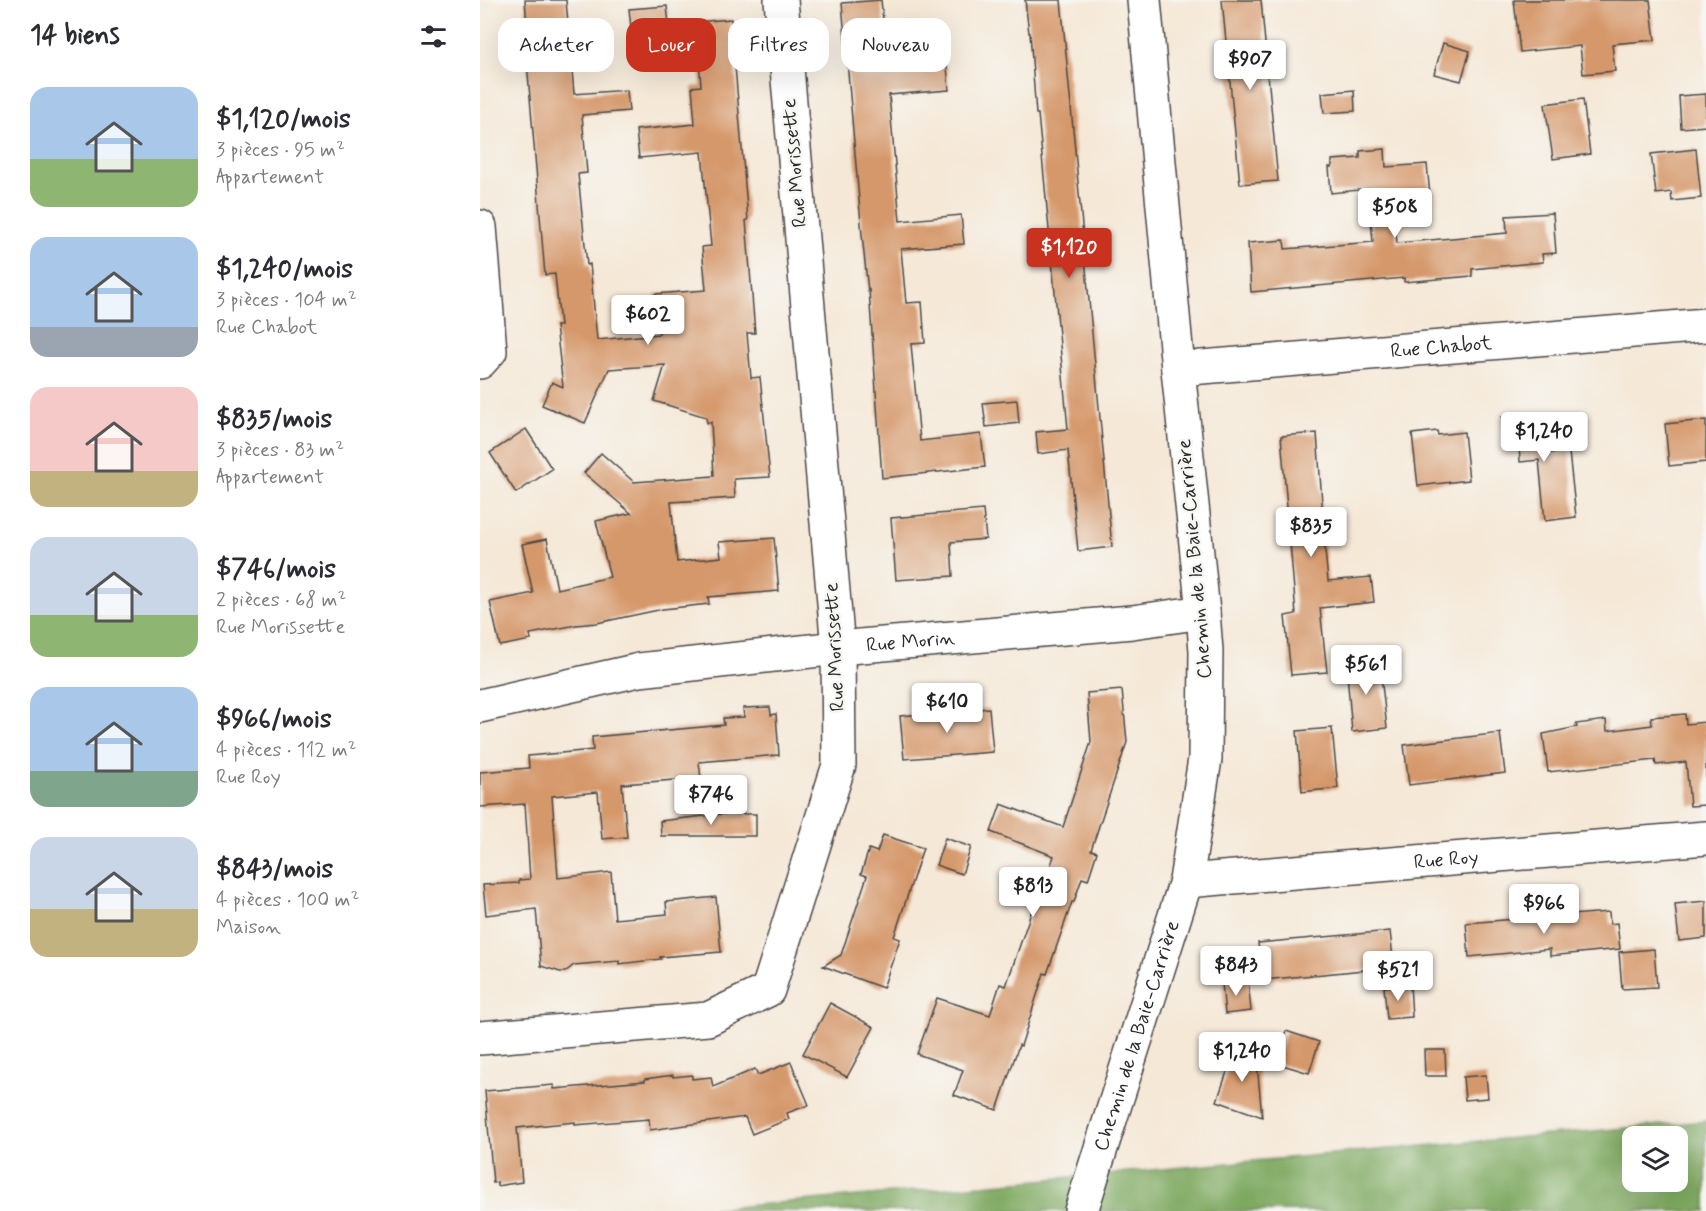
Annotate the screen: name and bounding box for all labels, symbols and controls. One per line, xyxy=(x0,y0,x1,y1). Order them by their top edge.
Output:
chip: Acheter xyxy=(498,18,614,72)
chip: Louer xyxy=(626,18,716,72)
chip: Filtres xyxy=(728,18,829,72)
chip: Nouveau xyxy=(841,18,951,72)
text: 14 biens xyxy=(30,19,120,53)
icon: filters xyxy=(417,20,450,53)
pin: $907 xyxy=(1214,40,1286,91)
text: $907 xyxy=(1228,46,1272,73)
street label: Rue Morissette xyxy=(776,97,814,229)
text: $1,120/mois xyxy=(216,103,351,137)
icon: home xyxy=(78,111,150,183)
text: 3 pièces · 95 m² xyxy=(216,137,345,164)
text: Appartement xyxy=(216,164,324,191)
pin: $508 xyxy=(1359,188,1431,239)
text: $508 xyxy=(1372,194,1418,221)
pin: $1,120 xyxy=(1020,228,1118,279)
text: $1,120 xyxy=(1041,234,1097,261)
text: $1,240/mois xyxy=(216,253,353,287)
icon: home xyxy=(78,261,150,333)
text: 3 pièces · 104 m² xyxy=(216,287,357,314)
pin: $602 xyxy=(612,295,684,346)
text: $602 xyxy=(625,301,671,328)
text: Rue Chabot xyxy=(216,314,317,341)
street label: Rue Chabot xyxy=(1389,329,1493,365)
text: $835/mois xyxy=(216,403,332,437)
icon: home xyxy=(78,411,150,483)
pin: $1,240 xyxy=(1495,412,1593,463)
text: $1,240 xyxy=(1515,418,1573,445)
text: 3 pièces · 83 m² xyxy=(216,437,344,464)
street label: Chemin de la Baie-Carrière xyxy=(1171,438,1219,680)
text: Appartement xyxy=(216,464,324,491)
pin: $835 xyxy=(1275,507,1347,558)
text: $835 xyxy=(1290,513,1332,540)
text: $746/mois xyxy=(216,553,336,587)
icon: home xyxy=(78,561,150,633)
street label: Rue Morissette xyxy=(818,582,852,712)
text: 2 pièces · 68 m² xyxy=(216,587,346,614)
text: Rue Morissette xyxy=(216,614,345,641)
street label: Rue Morin xyxy=(865,624,956,659)
pin: $561 xyxy=(1330,645,1402,696)
text: $561 xyxy=(1345,651,1387,678)
pin: $610 xyxy=(911,683,983,734)
text: $610 xyxy=(926,689,968,716)
text: $966/mois xyxy=(216,703,332,737)
icon: home xyxy=(78,711,150,783)
text: 4 pièces · 112 m² xyxy=(216,737,356,764)
text: Rue Roy xyxy=(216,764,281,791)
pin: $746 xyxy=(675,775,747,826)
text: $746 xyxy=(688,781,734,808)
street label: Rue Roy xyxy=(1413,843,1479,876)
text: $843/mois xyxy=(216,853,333,887)
icon: home xyxy=(78,861,150,933)
pin: $813 xyxy=(997,867,1069,918)
text: $813 xyxy=(1013,873,1053,900)
pin: $966 xyxy=(1508,884,1580,935)
text: 4 pièces · 100 m² xyxy=(216,887,359,914)
text: $966 xyxy=(1523,890,1565,917)
text: Maison xyxy=(216,914,281,941)
street label: Chemin de la Baie-Carrière xyxy=(1087,917,1186,1154)
pin: $843 xyxy=(1200,946,1272,997)
pin: $521 xyxy=(1362,951,1434,1002)
text: $843 xyxy=(1214,952,1258,979)
text: $521 xyxy=(1377,957,1419,984)
pin: $1,240 xyxy=(1193,1032,1291,1083)
text: $1,240 xyxy=(1213,1038,1271,1065)
map controls xyxy=(1622,1126,1688,1192)
button: layers xyxy=(1622,1126,1688,1192)

